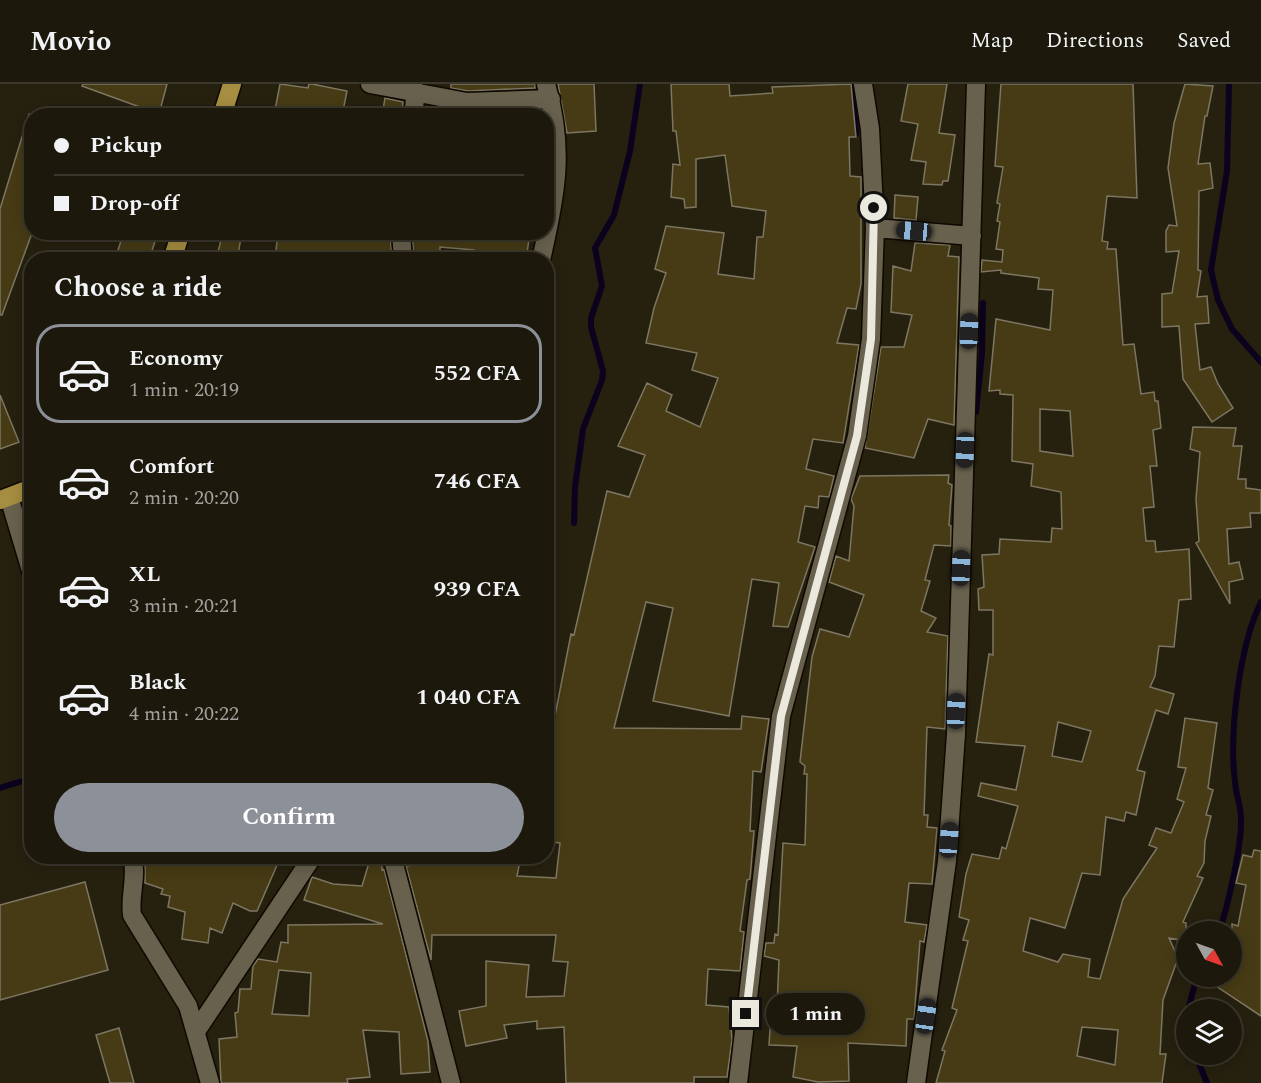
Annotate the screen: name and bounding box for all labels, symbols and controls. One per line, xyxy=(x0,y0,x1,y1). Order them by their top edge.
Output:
text: Movio xyxy=(30,20,111,63)
text: Map xyxy=(971,25,1013,57)
text: Directions xyxy=(1046,25,1144,57)
text: Saved xyxy=(1177,25,1231,57)
text: Pickup xyxy=(90,129,162,162)
text: Drop-off xyxy=(90,187,179,220)
route start xyxy=(860,194,887,221)
car xyxy=(895,220,933,242)
text: Choose a ride xyxy=(54,267,222,309)
car xyxy=(959,313,979,349)
text: Economy xyxy=(129,342,222,375)
icon: car xyxy=(57,347,111,401)
text: 552 CFA xyxy=(434,357,521,390)
text: 1 min · 20:19 xyxy=(129,375,239,405)
car xyxy=(955,432,975,468)
text: Comfort xyxy=(129,450,214,483)
icon: car xyxy=(57,455,111,509)
text: 746 CFA xyxy=(434,465,521,498)
text: 2 min · 20:20 xyxy=(129,483,239,513)
car xyxy=(951,550,971,586)
text: XL xyxy=(129,558,160,591)
icon: car xyxy=(57,563,111,617)
text: 939 CFA xyxy=(434,573,521,606)
text: 3 min · 20:21 xyxy=(129,591,239,621)
text: Black xyxy=(129,666,187,699)
icon: car xyxy=(57,671,111,725)
text: 1 040 CFA xyxy=(416,681,521,714)
car xyxy=(946,693,966,729)
text: 4 min · 20:22 xyxy=(129,699,239,729)
button: Confirm xyxy=(54,783,524,852)
car xyxy=(939,821,959,859)
north arrow xyxy=(1176,921,1242,987)
map controls xyxy=(1176,921,1242,1065)
callout: 1 min xyxy=(767,993,866,1035)
car xyxy=(915,997,937,1035)
text: 1 min xyxy=(789,999,842,1029)
button: layers xyxy=(1176,999,1242,1065)
route end xyxy=(732,1000,759,1027)

